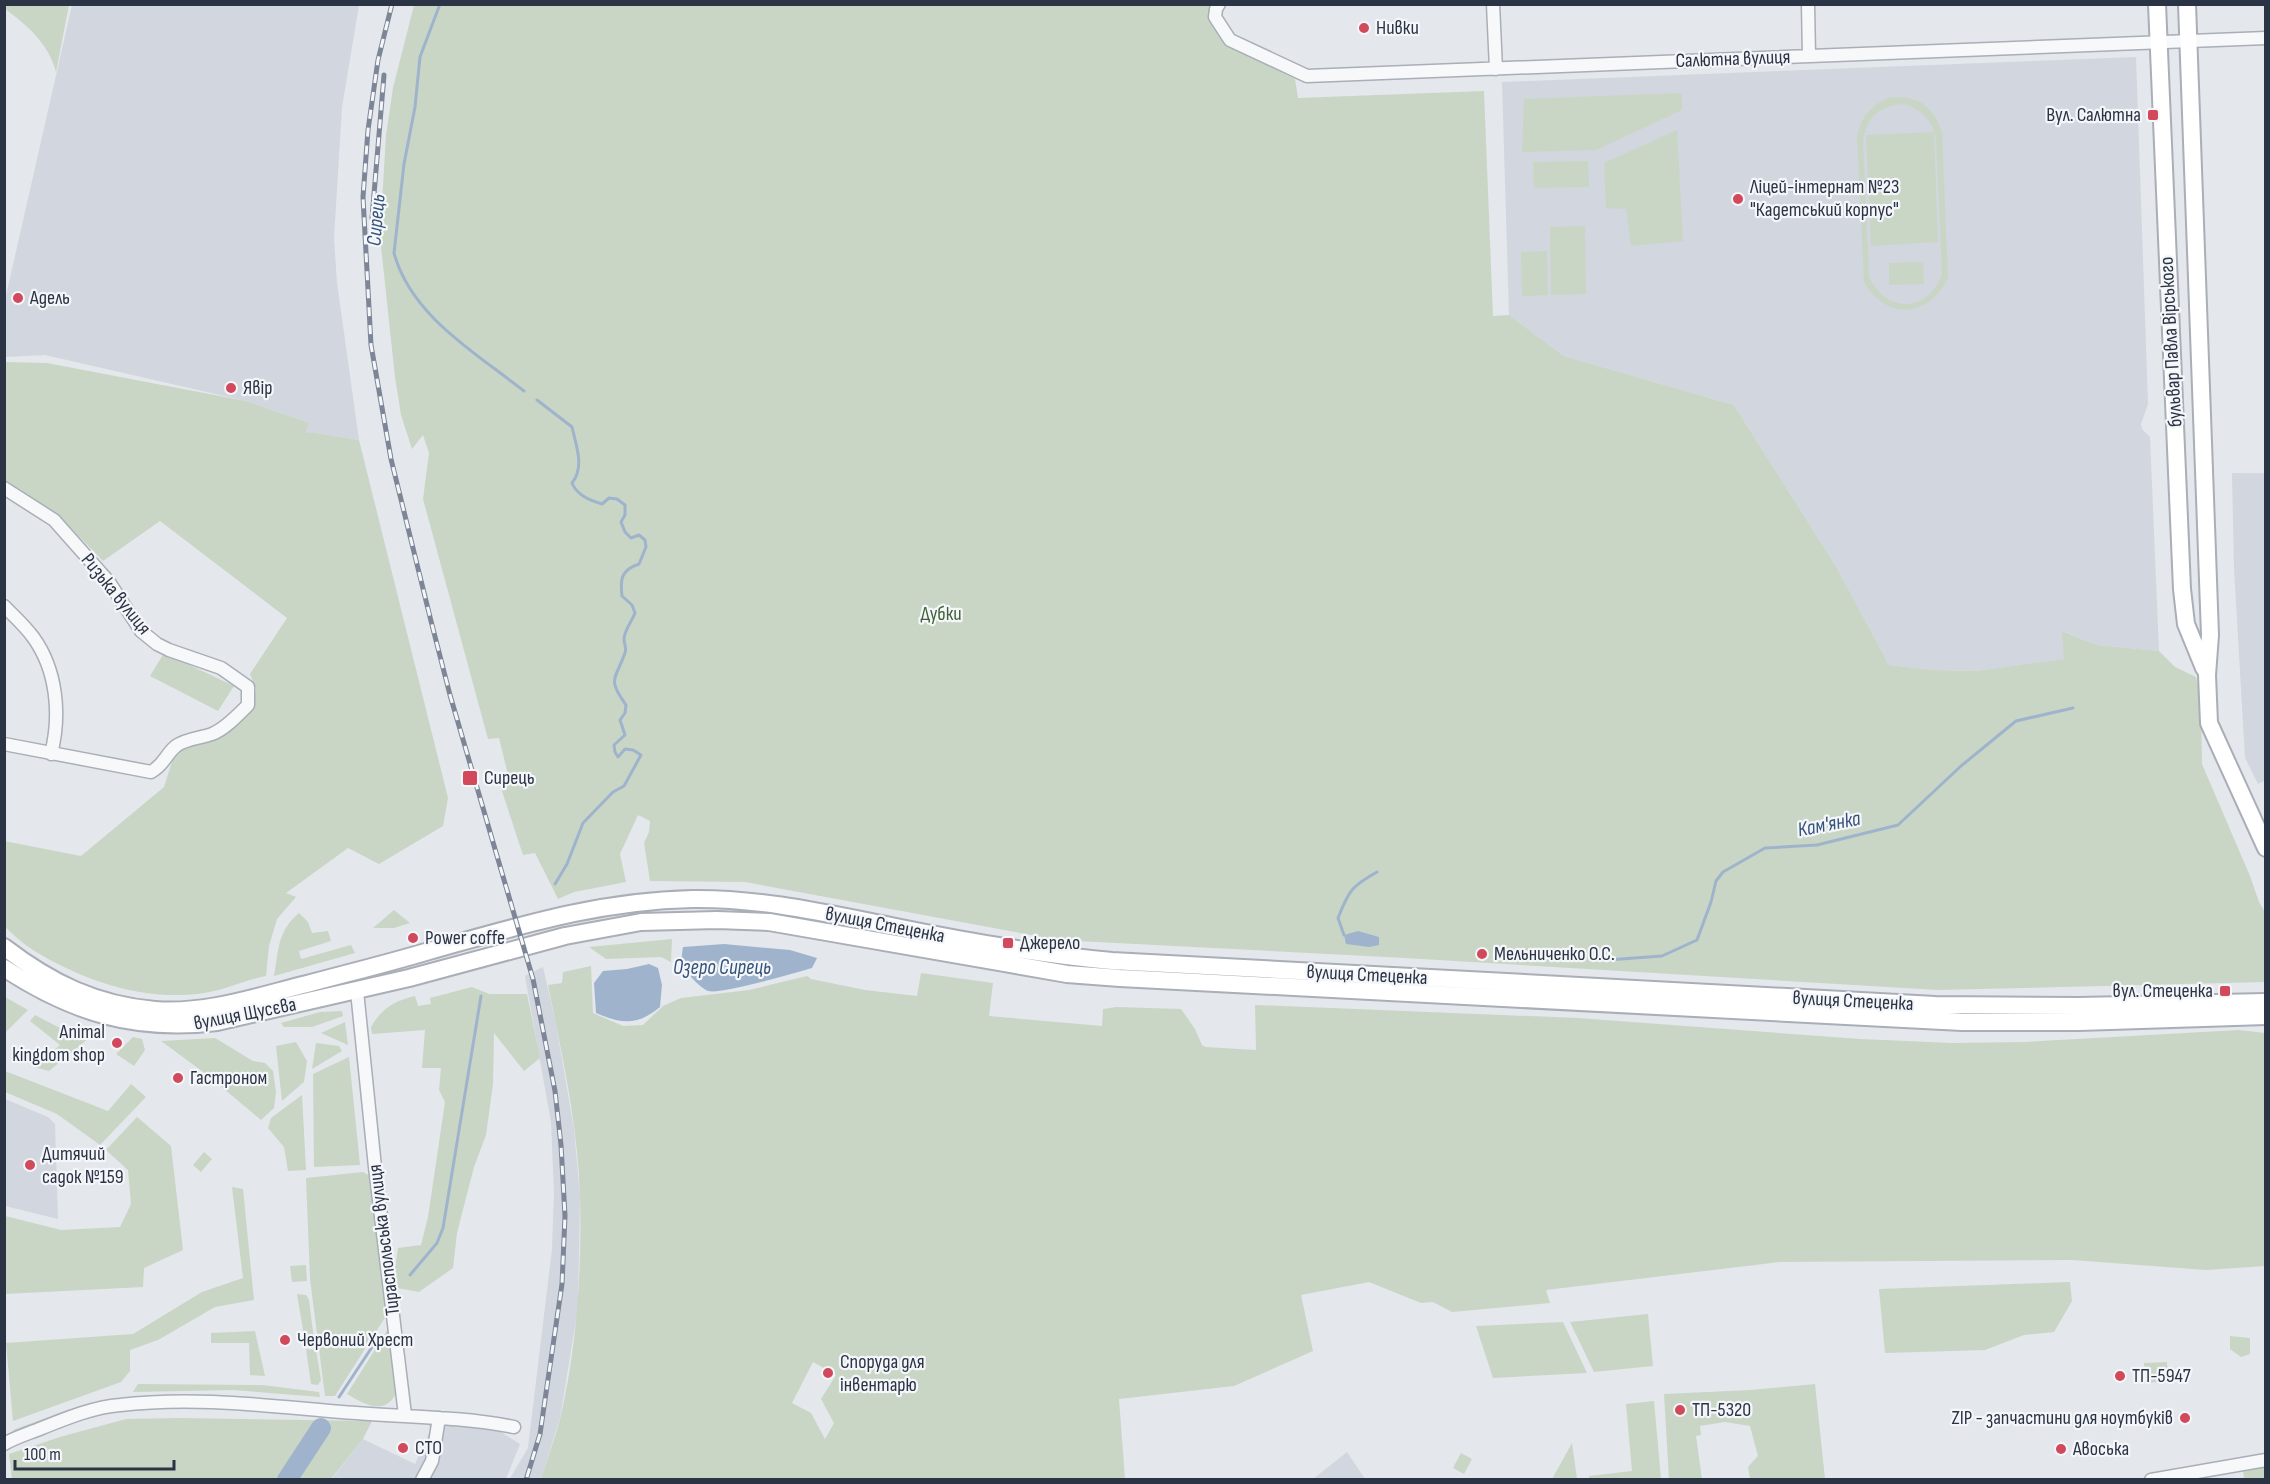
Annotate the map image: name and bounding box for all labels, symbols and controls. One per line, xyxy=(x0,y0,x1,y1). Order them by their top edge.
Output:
place label: Нивки xyxy=(1376,16,1419,40)
marker: Нивки xyxy=(1357,21,1371,35)
street label: Салютна вулиця xyxy=(1675,45,1791,73)
place label: Вул. Салютна xyxy=(2046,103,2141,127)
marker: Вул. Салютна xyxy=(2146,108,2160,122)
place label: Ліцей-інтернат №23 "Кадетський корпус" xyxy=(1749,175,1899,222)
marker: Ліцей-інтернат №23 "Кадетський корпус" xyxy=(1731,192,1745,206)
water label: Сирець xyxy=(361,193,391,247)
street label: бульвар Павла Вірського xyxy=(2155,256,2187,428)
place label: Адель xyxy=(29,286,70,310)
marker: Адель xyxy=(11,291,25,305)
place label: Явір xyxy=(243,376,273,400)
marker: Явір xyxy=(224,381,238,395)
street label: Ризька вулиця xyxy=(76,548,156,640)
park label: Дубки xyxy=(920,602,962,626)
place label: Сирець xyxy=(484,766,535,790)
marker: Сирець xyxy=(461,769,479,787)
water label: Кам'янка xyxy=(1795,806,1863,842)
street label: вулиця Стеценка xyxy=(823,902,947,948)
place label: Power coffe xyxy=(425,926,505,950)
marker: Power coffe xyxy=(406,931,420,945)
place label: Джерело xyxy=(1020,931,1080,955)
marker: Джерело xyxy=(1001,936,1015,950)
place label: Мельниченко О.С. xyxy=(1494,942,1615,966)
marker: Мельниченко О.С. xyxy=(1475,947,1489,961)
water label: Озеро Сирець xyxy=(673,955,771,980)
street label: вулиця Стеценка xyxy=(1306,960,1428,990)
place label: вул. Стеценка xyxy=(2113,979,2213,1003)
marker: вул. Стеценка xyxy=(2218,984,2232,998)
street label: вулиця Стеценка xyxy=(1792,986,1914,1016)
street label: вулиця Щусєва xyxy=(192,992,298,1036)
place label: Animal kingdom shop xyxy=(12,1020,105,1067)
marker: Animal kingdom shop xyxy=(110,1036,124,1050)
place label: Гастроном xyxy=(190,1066,267,1090)
marker: Гастроном xyxy=(171,1071,185,1085)
place label: Дитячий садок №159 xyxy=(42,1142,124,1189)
marker: Дитячий садок №159 xyxy=(23,1158,37,1172)
street label: Тираспольська вулиця xyxy=(363,1163,405,1317)
place label: Червоний Хрест xyxy=(297,1328,413,1352)
marker: Червоний Хрест xyxy=(278,1333,292,1347)
place label: Споруда для інвентарю xyxy=(840,1350,925,1397)
place label: ТП-5947 xyxy=(2132,1364,2191,1388)
marker: Споруда для інвентарю xyxy=(821,1366,835,1380)
marker: ТП-5947 xyxy=(2113,1369,2127,1383)
place label: ТП-5320 xyxy=(1692,1398,1751,1422)
marker: ТП-5320 xyxy=(1673,1403,1687,1417)
place label: ZIP - запчастини для ноутбуків xyxy=(1952,1406,2173,1430)
marker: ZIP - запчастини для ноутбуків xyxy=(2178,1411,2192,1425)
scale bar xyxy=(15,1433,174,1471)
place label: СТО xyxy=(415,1436,442,1460)
place label: Авоська xyxy=(2072,1437,2129,1461)
marker: СТО xyxy=(396,1441,410,1455)
marker: Авоська xyxy=(2054,1442,2068,1456)
text: 100 m xyxy=(24,1444,61,1465)

